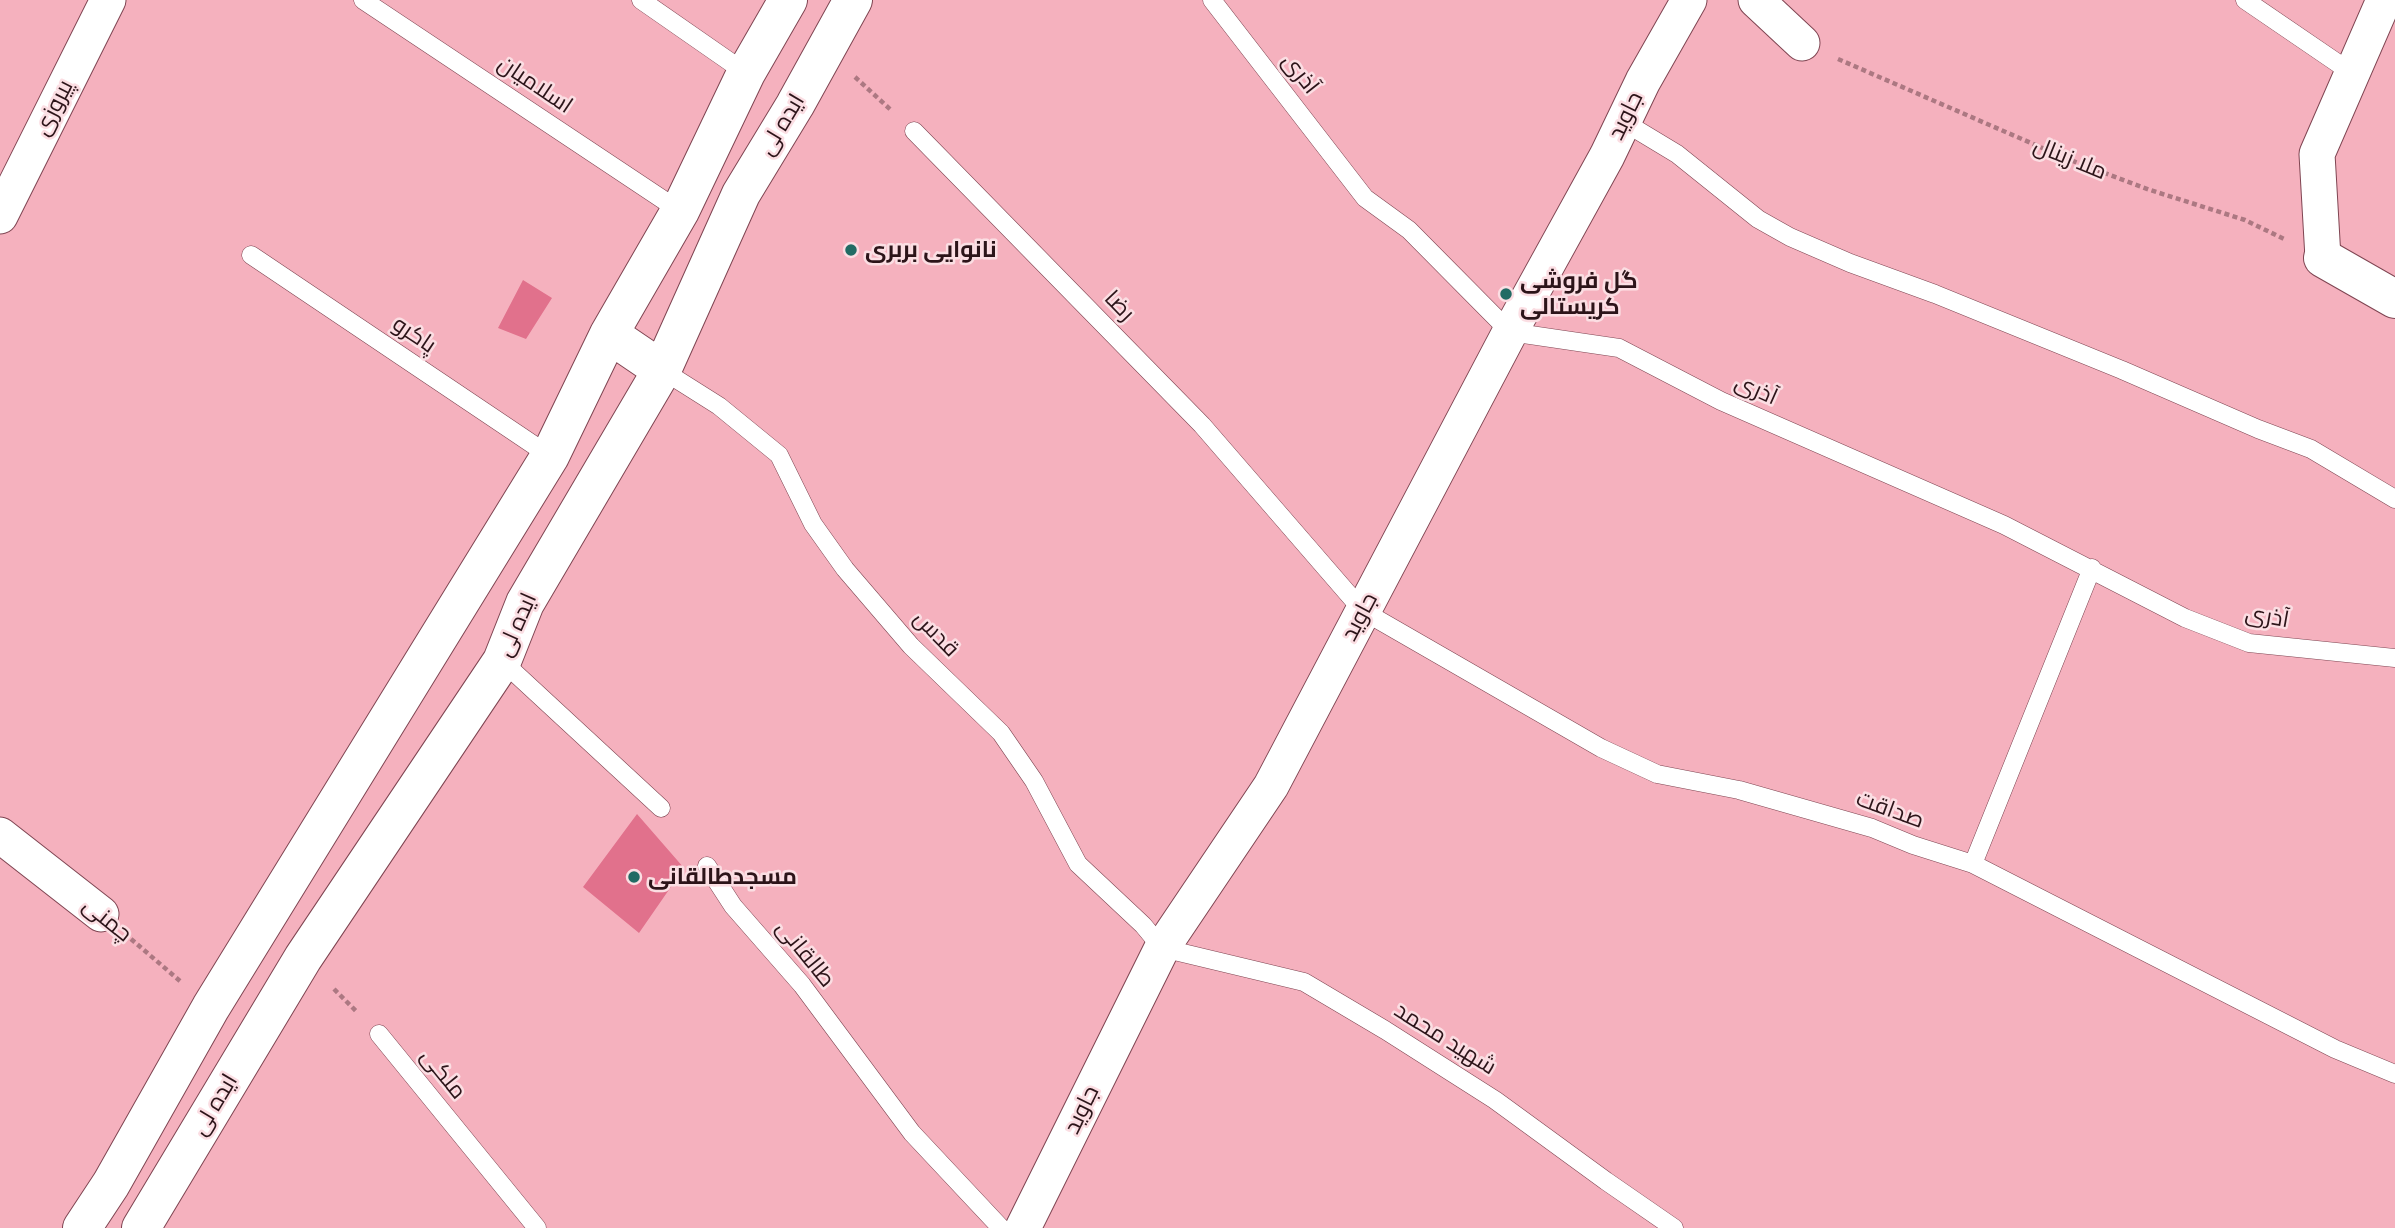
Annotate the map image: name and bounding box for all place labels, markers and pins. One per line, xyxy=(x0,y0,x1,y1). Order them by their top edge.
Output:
place label: نانوایی بربری xyxy=(865,236,997,264)
marker: نانوایی بربری xyxy=(843,242,859,258)
place label: گل فروشی کریستالی xyxy=(1520,267,1638,321)
marker: گل فروشی کریستالی xyxy=(1498,286,1514,302)
place label: مسجدطالقانی xyxy=(648,863,797,891)
marker: مسجدطالقانی xyxy=(626,869,642,885)

